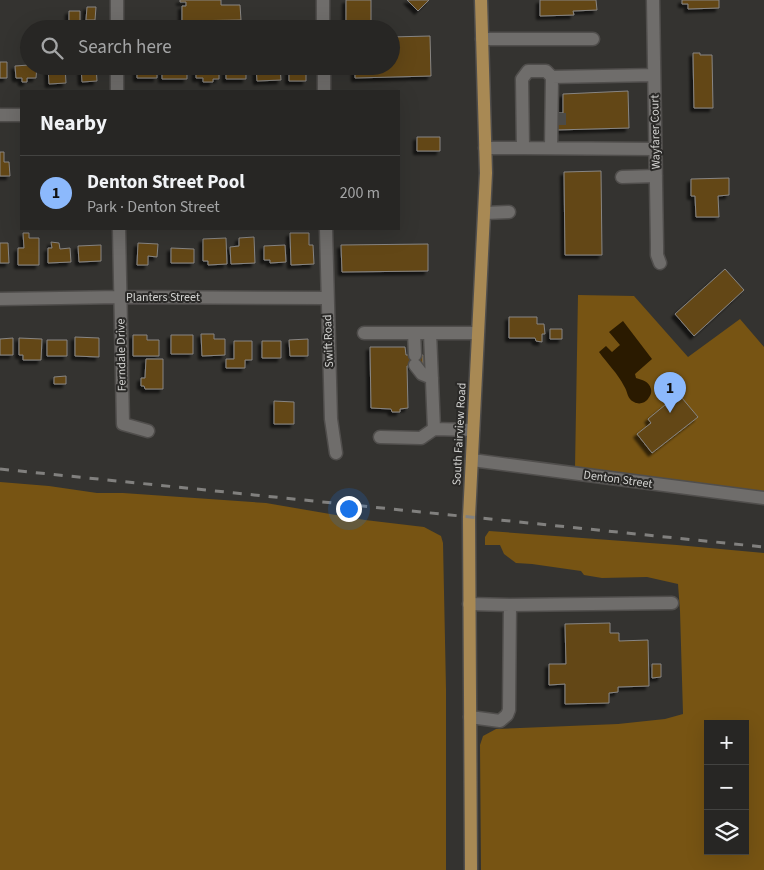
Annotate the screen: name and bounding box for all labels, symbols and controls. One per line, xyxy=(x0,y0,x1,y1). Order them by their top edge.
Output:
search box xyxy=(20,20,400,75)
icon: search xyxy=(38,34,66,62)
text: Search here xyxy=(78,34,172,61)
street label: Wayfarer Court xyxy=(646,94,665,170)
text: Nearby xyxy=(40,108,107,138)
text: Denton Street Pool xyxy=(87,169,245,196)
text: 1 xyxy=(52,182,60,204)
text: 200 m xyxy=(340,182,380,204)
text: Park · Denton Street xyxy=(87,196,220,218)
street label: Planters Street xyxy=(126,289,200,306)
street label: Swift Road xyxy=(319,314,338,368)
street label: Ferndale Drive xyxy=(112,319,131,391)
pin: 1 xyxy=(654,372,686,413)
street label: South Fairview Road xyxy=(448,382,471,486)
street label: Denton Street xyxy=(582,466,653,493)
your location xyxy=(336,496,362,522)
map controls xyxy=(704,720,749,855)
button: + xyxy=(704,720,749,765)
button: − xyxy=(704,765,749,810)
button: layers xyxy=(704,810,749,855)

